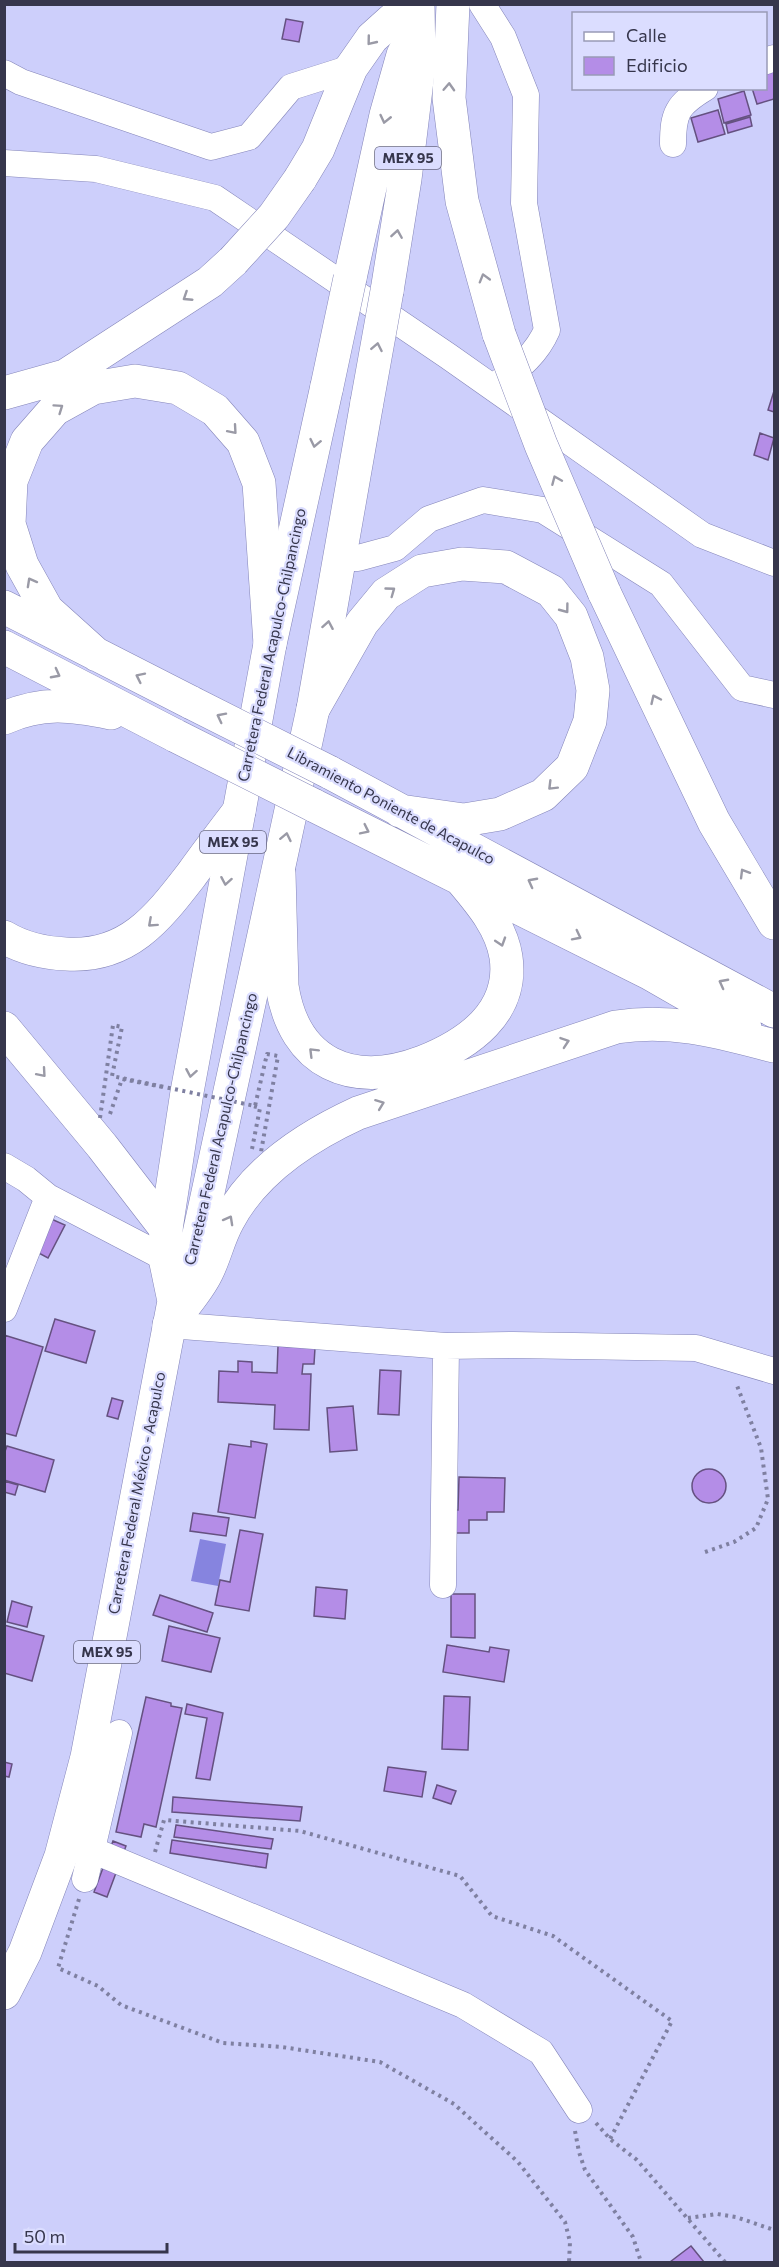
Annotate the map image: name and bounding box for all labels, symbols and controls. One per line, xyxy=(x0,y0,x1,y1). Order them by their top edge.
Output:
legend xyxy=(572,12,767,90)
text: Calle xyxy=(626,24,666,46)
one-way arrow xyxy=(367,34,378,45)
text: Edificio xyxy=(626,54,688,76)
one-way arrow xyxy=(443,82,456,91)
one-way arrow xyxy=(380,114,393,124)
road number: MEX 95 xyxy=(375,147,441,169)
one-way arrow xyxy=(390,229,402,238)
one-way arrow xyxy=(478,273,491,283)
one-way arrow xyxy=(183,290,193,302)
one-way arrow xyxy=(370,342,383,352)
one-way arrow xyxy=(53,404,64,415)
one-way arrow xyxy=(225,423,236,434)
one-way arrow xyxy=(309,438,322,448)
one-way arrow xyxy=(551,475,563,486)
street label: Carretera Federal Acapulco-Chilpancingo xyxy=(233,506,309,783)
one-way arrow xyxy=(27,577,38,588)
one-way arrow xyxy=(385,587,396,598)
one-way arrow xyxy=(558,602,569,613)
one-way arrow xyxy=(321,620,333,630)
one-way arrow xyxy=(50,667,60,678)
one-way arrow xyxy=(135,672,146,684)
one-way arrow xyxy=(651,695,663,706)
one-way arrow xyxy=(216,713,227,725)
street label: Libramiento Poniente de Acapulco xyxy=(285,743,498,868)
one-way arrow xyxy=(548,779,559,790)
one-way arrow xyxy=(359,823,370,835)
road number: MEX 95 xyxy=(200,831,266,853)
one-way arrow xyxy=(279,832,292,842)
one-way arrow xyxy=(740,869,752,879)
one-way arrow xyxy=(220,876,233,886)
one-way arrow xyxy=(528,878,538,889)
one-way arrow xyxy=(148,916,158,927)
one-way arrow xyxy=(571,929,582,940)
one-way arrow xyxy=(494,936,507,947)
one-way arrow xyxy=(719,979,729,990)
street label: Carretera Federal Acapulco-Chilpancingo xyxy=(180,991,260,1267)
one-way arrow xyxy=(559,1037,570,1049)
one-way arrow xyxy=(309,1048,320,1058)
one-way arrow xyxy=(35,1066,46,1077)
one-way arrow xyxy=(185,1068,198,1078)
one-way arrow xyxy=(374,1099,385,1112)
one-way arrow xyxy=(222,1216,233,1227)
street label: Carretera Federal México - Acapulco xyxy=(104,1370,168,1616)
road number: MEX 95 xyxy=(74,1641,140,1663)
scale bar xyxy=(15,2216,166,2254)
text: 50 m xyxy=(24,2225,65,2247)

